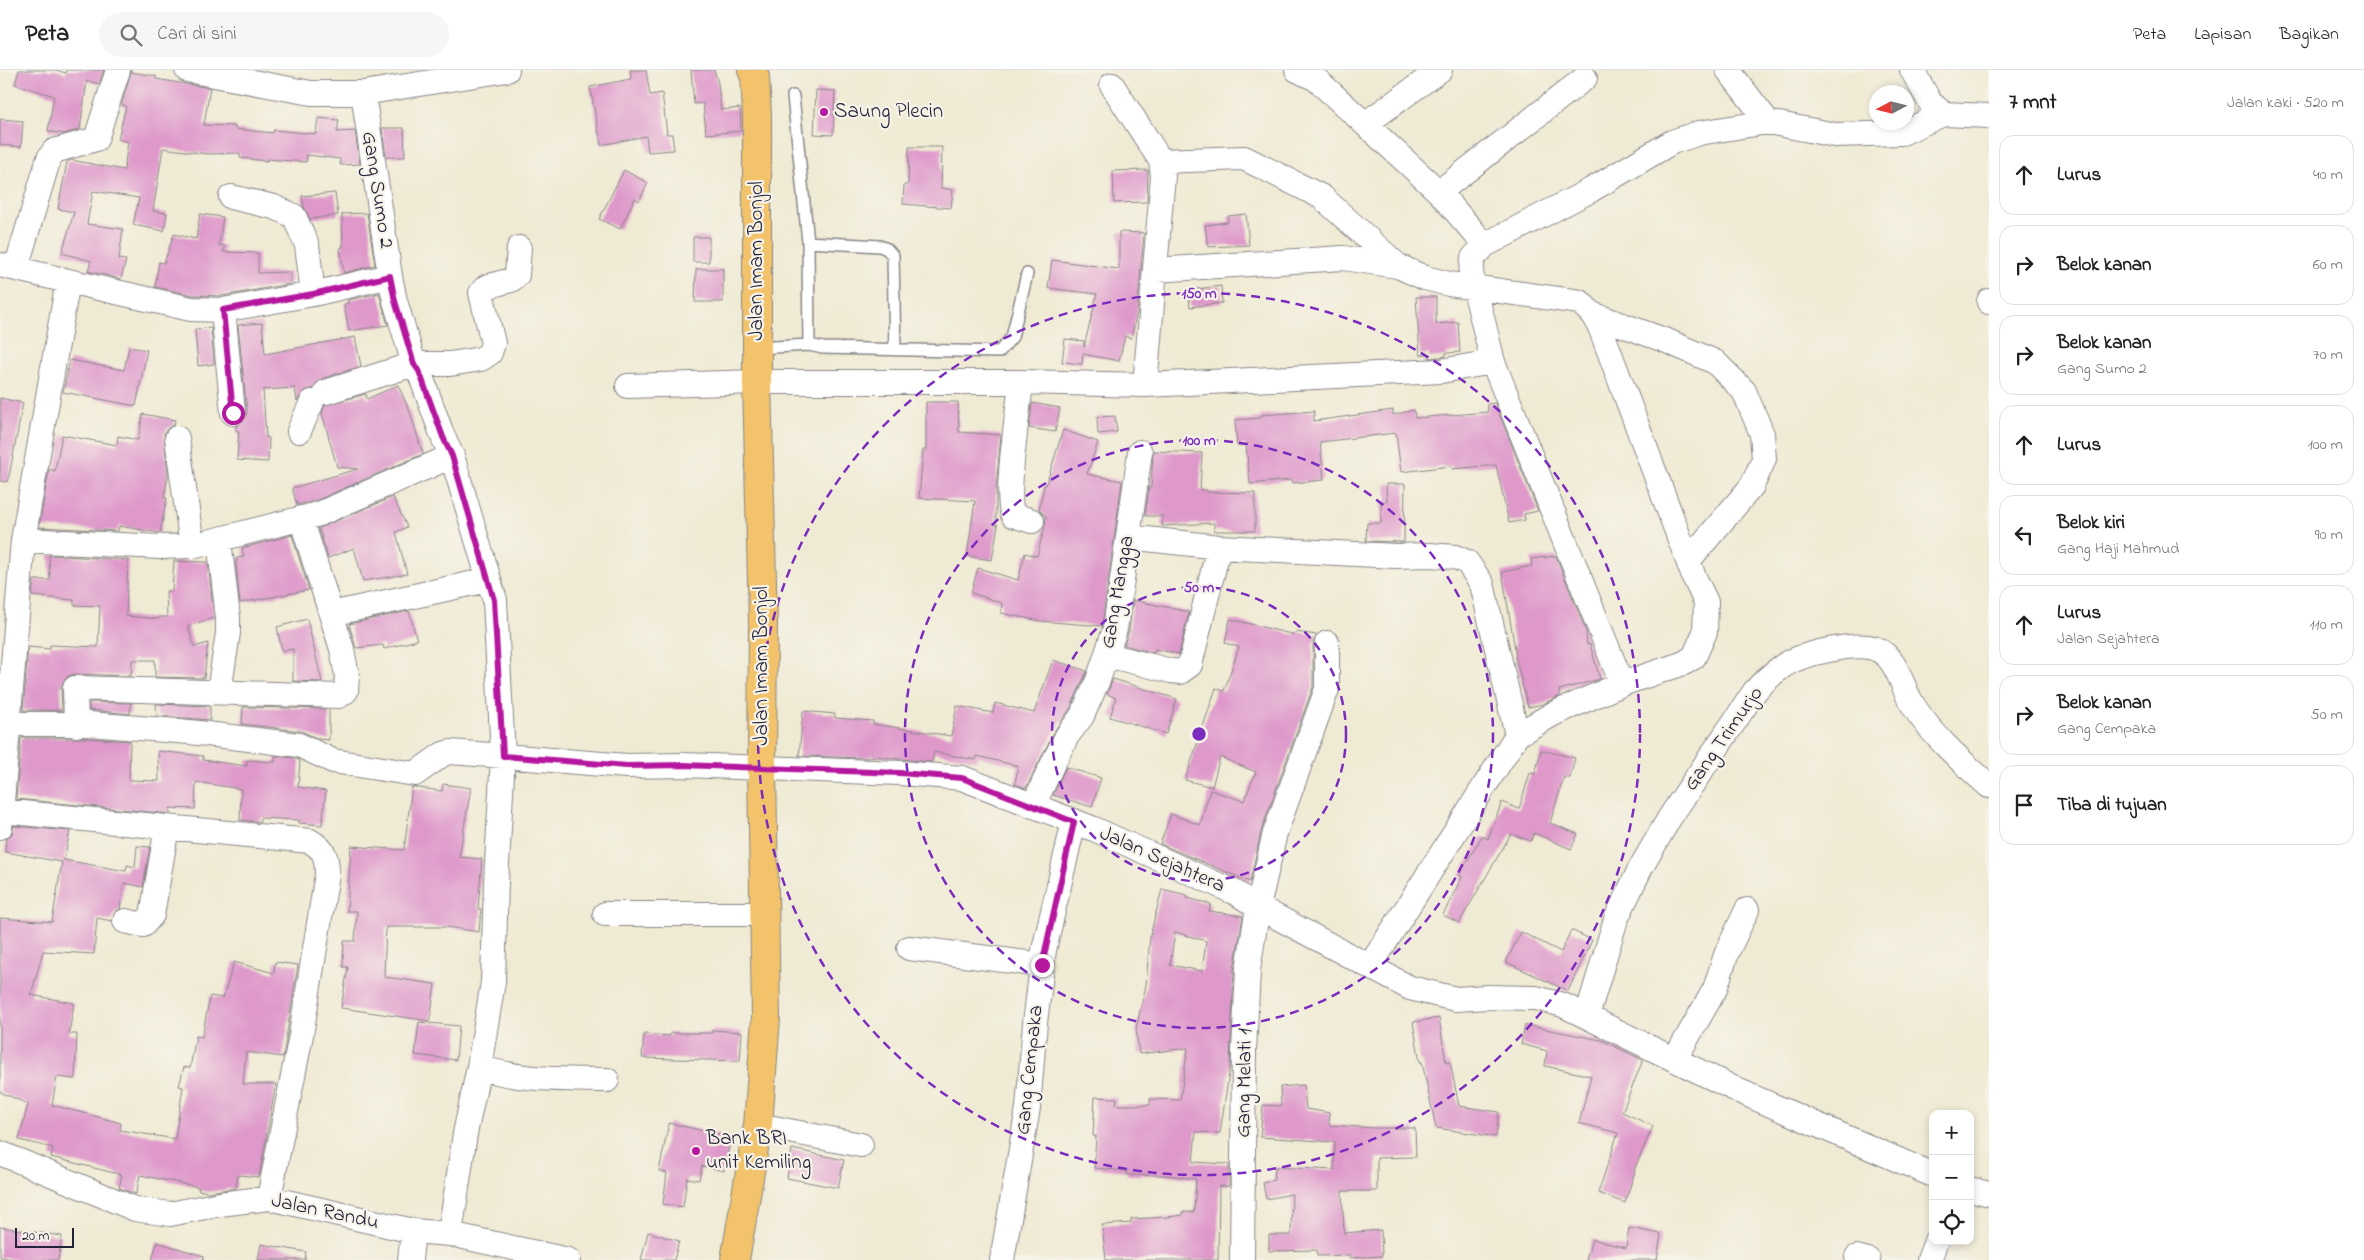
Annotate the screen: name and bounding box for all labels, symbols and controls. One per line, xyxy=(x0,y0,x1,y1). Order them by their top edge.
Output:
search box xyxy=(99,12,449,57)
text: Peta xyxy=(25,17,69,52)
icon: search xyxy=(117,21,145,49)
text: Cari di sini xyxy=(157,21,237,48)
text: Peta xyxy=(2133,22,2166,48)
text: Lapisan xyxy=(2194,22,2251,48)
text: Bagikan xyxy=(2279,22,2339,48)
north arrow xyxy=(1869,85,1914,130)
text: 7 mnt xyxy=(2009,88,2057,118)
text: Jalan kaki · 520 m xyxy=(2227,91,2344,115)
place label: Saung Plecin xyxy=(834,97,943,129)
marker: Saung Plecin xyxy=(818,106,830,118)
street label: Gang Sumo 2 xyxy=(351,129,401,251)
icon: ahead xyxy=(2010,161,2038,189)
text: Lurus xyxy=(2057,162,2101,189)
text: 40 m xyxy=(2313,163,2343,187)
street label: Jalan Imam Bonjol xyxy=(742,181,772,341)
icon: right xyxy=(2010,251,2038,279)
text: Belok kanan xyxy=(2057,252,2151,279)
text: 60 m xyxy=(2313,253,2343,277)
text: 150 m xyxy=(1181,283,1217,305)
text: Belok kanan xyxy=(2057,330,2151,357)
icon: right xyxy=(2010,341,2038,369)
text: 70 m xyxy=(2313,343,2343,367)
text: Gang Sumo 2 xyxy=(2057,357,2147,381)
route start xyxy=(222,402,245,425)
text: 100 m xyxy=(1182,430,1216,452)
icon: ahead xyxy=(2010,431,2038,459)
text: Lurus xyxy=(2057,432,2101,459)
text: 100 m xyxy=(2308,433,2343,457)
text: Belok kiri xyxy=(2057,510,2125,537)
icon: left xyxy=(2010,521,2038,549)
text: 90 m xyxy=(2315,523,2343,547)
street label: Gang Mangga xyxy=(1093,533,1145,651)
text: Gang Haji Mahmud xyxy=(2057,537,2179,561)
text: 50 m xyxy=(1184,577,1215,599)
street label: Jalan Imam Bonjol xyxy=(747,586,777,746)
text: Lurus xyxy=(2057,600,2101,627)
icon: ahead xyxy=(2010,611,2038,639)
text: 110 m xyxy=(2309,613,2343,637)
text: Jalan Sejahtera xyxy=(2057,627,2160,651)
street label: Gang Trimurjo xyxy=(1677,680,1773,799)
text: Belok kanan xyxy=(2057,690,2151,717)
icon: right xyxy=(2010,701,2038,729)
text: 50 m xyxy=(2311,703,2343,727)
text: Gang Cempaka xyxy=(2057,717,2156,741)
centre of rings xyxy=(1190,725,1208,743)
icon: arrive xyxy=(2010,791,2038,819)
text: Tiba di tujuan xyxy=(2057,792,2167,819)
street label: Jalan Sejahtera xyxy=(1094,819,1230,901)
route end xyxy=(1031,954,1054,977)
street label: Gang Cempaka xyxy=(1008,1004,1054,1136)
street label: Gang Melati 1 xyxy=(1229,1028,1263,1138)
map controls xyxy=(1929,1110,1974,1245)
button: + xyxy=(1929,1110,1974,1155)
place label: Bank BRI unit Kemiling xyxy=(705,1124,811,1180)
marker: Bank BRI unit Kemiling xyxy=(690,1145,702,1157)
button: − xyxy=(1929,1155,1974,1200)
street label: Jalan Randu xyxy=(269,1186,382,1238)
button: locate xyxy=(1929,1200,1974,1245)
scale bar xyxy=(15,1225,74,1248)
text: 20 m xyxy=(22,1226,49,1247)

